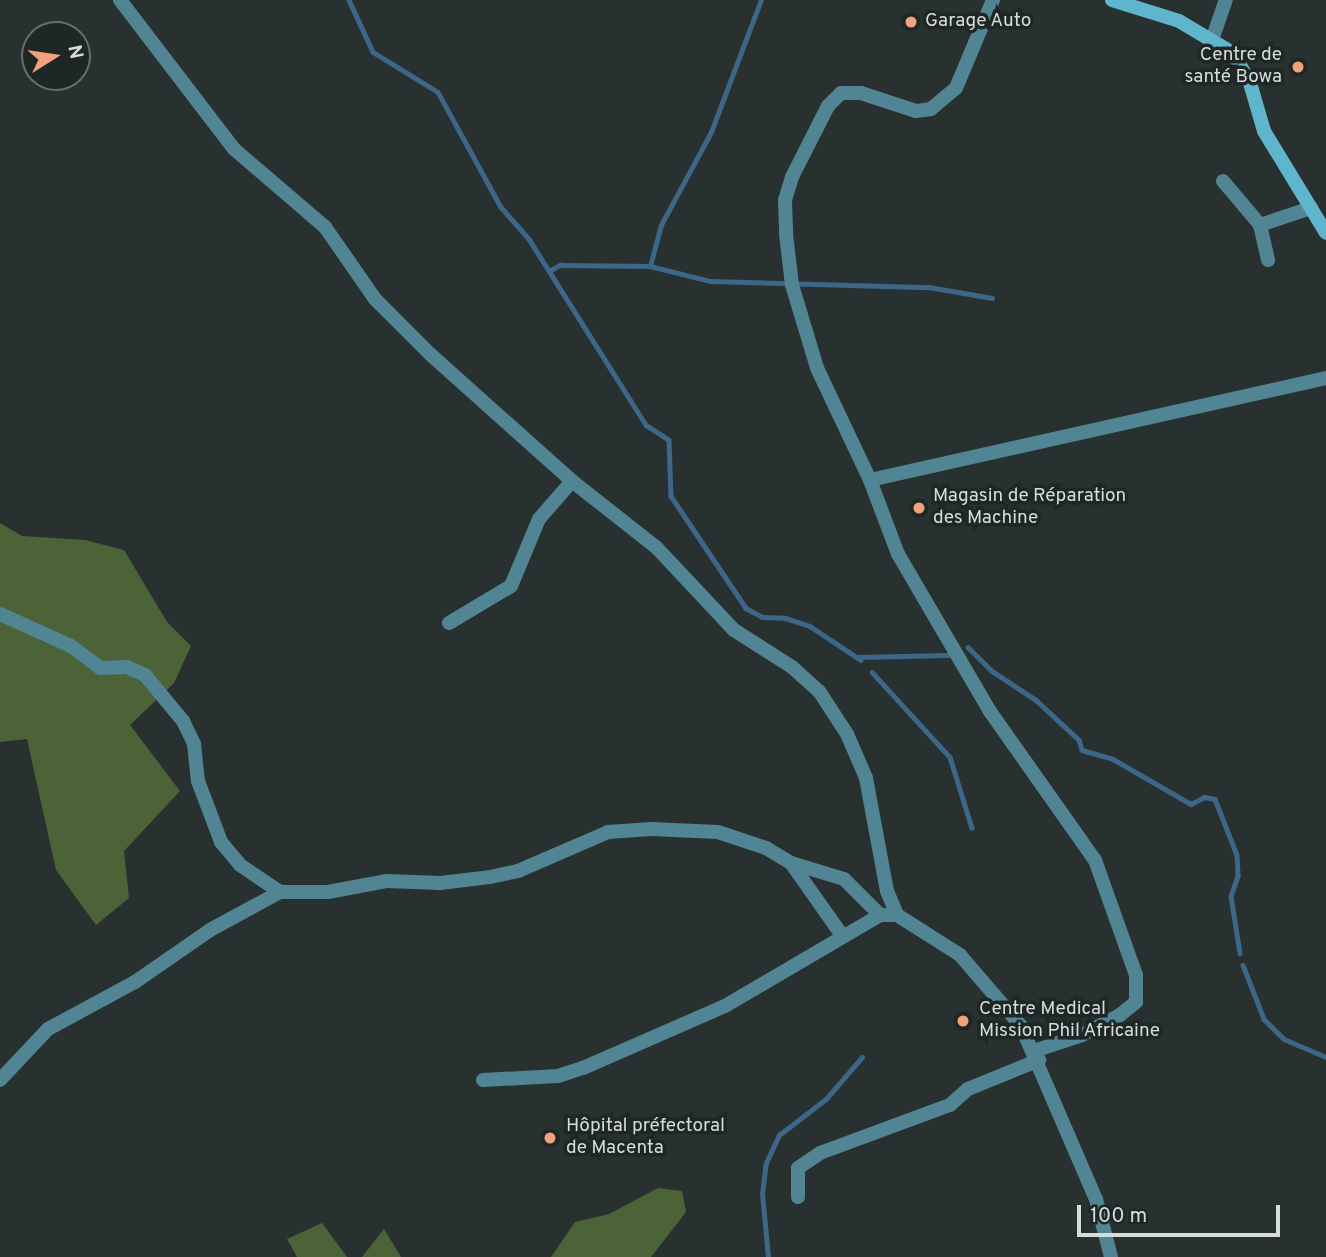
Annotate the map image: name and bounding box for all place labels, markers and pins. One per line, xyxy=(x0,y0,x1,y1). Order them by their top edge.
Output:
place label: Garage Auto xyxy=(925,11,1032,33)
marker: Garage Auto xyxy=(903,14,919,30)
place label: Centre de santé Bowa xyxy=(1185,45,1282,89)
marker: Centre de santé Bowa xyxy=(1288,57,1308,77)
place label: Magasin de Réparation des Machine xyxy=(933,486,1126,530)
marker: Magasin de Réparation des Machine xyxy=(911,500,927,516)
place label: Centre Medical Mission Phil Africaine xyxy=(979,999,1161,1043)
marker: Centre Medical Mission Phil Africaine xyxy=(953,1011,973,1031)
place label: Hôpital préfectoral de Macenta xyxy=(566,1116,725,1160)
marker: Hôpital préfectoral de Macenta xyxy=(540,1128,560,1148)

